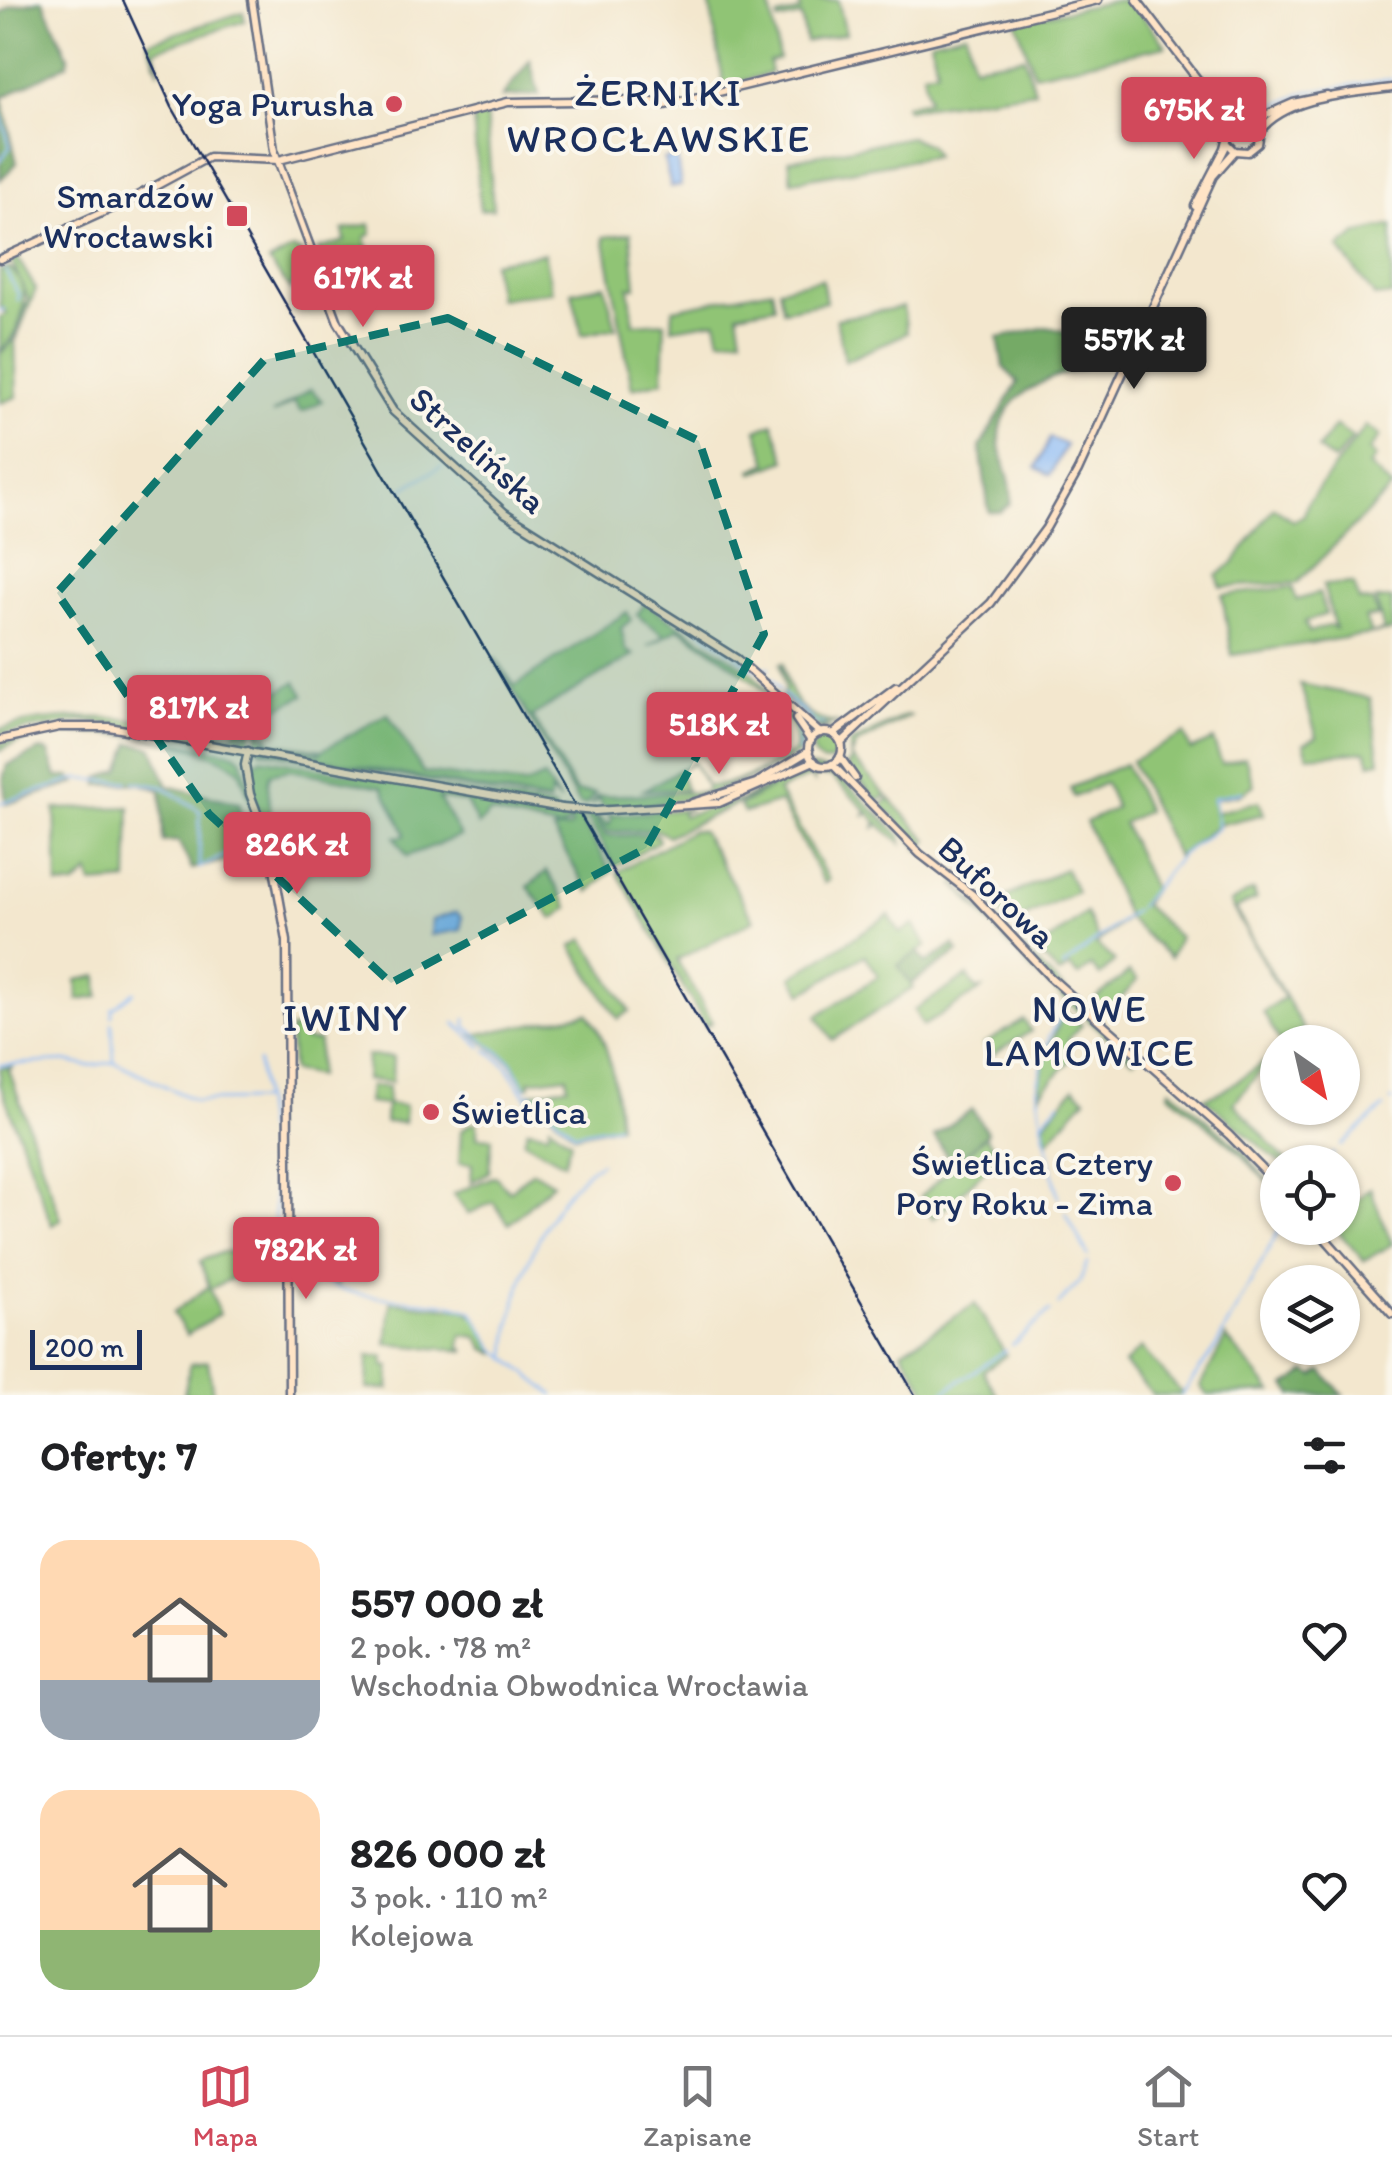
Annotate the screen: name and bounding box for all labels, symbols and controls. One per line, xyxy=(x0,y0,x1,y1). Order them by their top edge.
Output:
district label: ŻERNIKI WROCŁAWSKIE xyxy=(506,68,812,162)
pin: 675K zł xyxy=(1102,77,1286,162)
place label: Yoga Purusha xyxy=(172,83,374,125)
text: 675K zł xyxy=(1143,90,1245,128)
marker: Yoga Purusha xyxy=(383,93,405,115)
place label: Smardzów Wrocławski xyxy=(43,175,214,257)
marker: Smardzów Wrocławski xyxy=(224,203,250,229)
pin: 617K zł xyxy=(271,245,455,330)
text: 617K zł xyxy=(313,258,413,296)
pin: 557K zł xyxy=(1042,307,1226,392)
text: 557K zł xyxy=(1083,320,1185,358)
street label: Strzelińska xyxy=(401,378,555,522)
pin: 817K zł xyxy=(107,675,291,760)
text: 817K zł xyxy=(149,688,249,726)
pin: 518K zł xyxy=(627,692,811,777)
text: 518K zł xyxy=(669,705,769,743)
pin: 826K zł xyxy=(205,812,389,897)
text: 826K zł xyxy=(246,825,348,863)
street label: Buforowa xyxy=(929,827,1065,957)
district label: NOWE LAMOWICE xyxy=(984,986,1196,1076)
district label: IWINY xyxy=(283,993,409,1041)
north arrow xyxy=(1260,1025,1360,1125)
map controls xyxy=(1260,1025,1360,1365)
place label: Świetlica xyxy=(451,1091,587,1133)
marker: Świetlica xyxy=(420,1101,442,1123)
place label: Świetlica Cztery Pory Roku - Zima xyxy=(896,1142,1153,1224)
button: locate xyxy=(1260,1145,1360,1245)
marker: Świetlica Cztery Pory Roku - Zima xyxy=(1162,1172,1184,1194)
pin: 782K zł xyxy=(214,1217,398,1302)
text: 782K zł xyxy=(255,1230,357,1268)
button: layers xyxy=(1260,1265,1360,1365)
scale bar xyxy=(30,1325,142,1370)
text: 200 m xyxy=(45,1330,124,1364)
icon: filters xyxy=(1297,1428,1352,1483)
text: Oferty: 7 xyxy=(40,1430,197,1481)
text: 557 000 zł xyxy=(350,1577,543,1628)
icon: home xyxy=(120,1580,240,1700)
icon: heart xyxy=(1297,1613,1352,1668)
text: 2 pok. · 78 m² xyxy=(350,1628,531,1666)
text: Wschodnia Obwodnica Wrocławia xyxy=(350,1666,808,1704)
text: 826 000 zł xyxy=(350,1827,545,1878)
icon: home xyxy=(120,1830,240,1950)
icon: heart xyxy=(1297,1863,1352,1918)
text: 3 pok. · 110 m² xyxy=(350,1878,548,1916)
text: Kolejowa xyxy=(350,1916,474,1954)
tab: Mapa xyxy=(193,2059,258,2153)
tab: Zapisane xyxy=(643,2059,752,2153)
tab: Start xyxy=(1137,2059,1199,2153)

